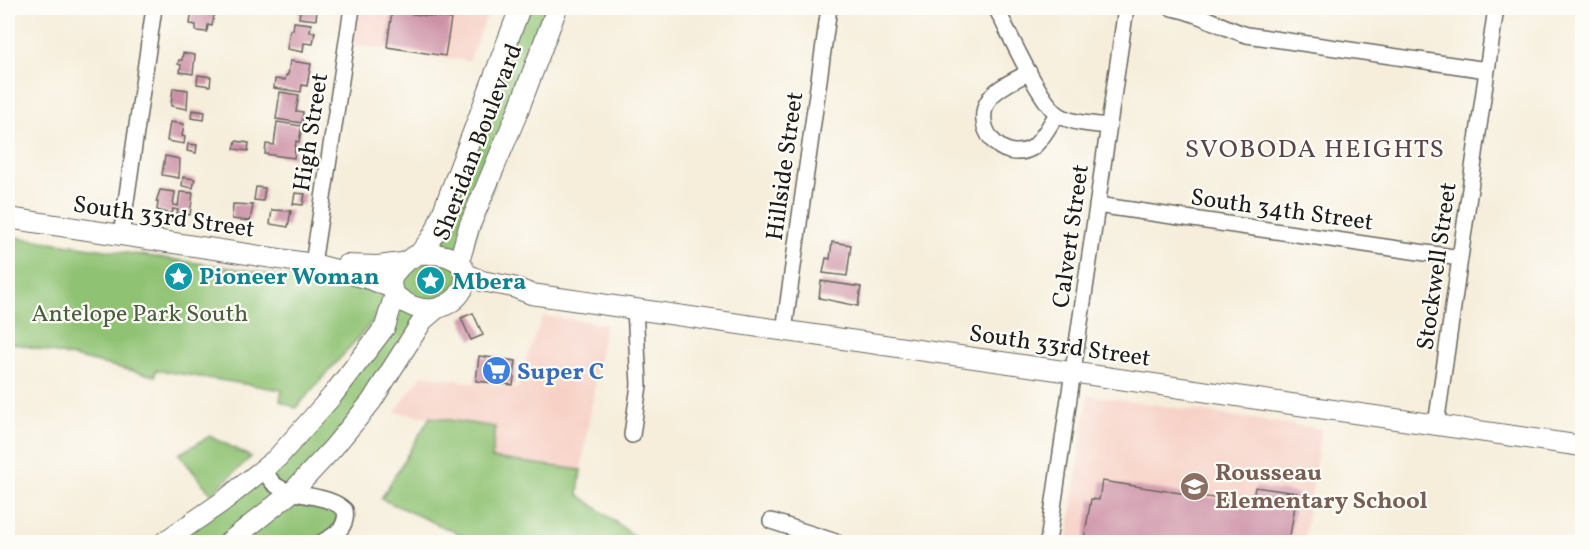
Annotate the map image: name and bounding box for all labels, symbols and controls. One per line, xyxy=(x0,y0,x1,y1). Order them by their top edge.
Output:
street label: Sheridan Boulevard xyxy=(426,39,532,246)
street label: High Street xyxy=(286,71,338,194)
street label: Hillside Street xyxy=(759,90,813,243)
district label: SVOBODA HEIGHTS xyxy=(1185,132,1445,168)
street label: Calvert Street xyxy=(1045,162,1099,310)
street label: Stockwell Street xyxy=(1409,180,1467,352)
street label: South 34th Street xyxy=(1188,181,1375,241)
street label: South 33rd Street xyxy=(71,188,257,248)
place icon: Pioneer Woman xyxy=(162,260,194,292)
place label: Pioneer Woman xyxy=(199,261,380,295)
place icon: Mbera xyxy=(415,265,447,297)
place label: Mbera xyxy=(452,266,526,300)
park label: Antelope Park South xyxy=(32,298,248,332)
street label: South 33rd Street xyxy=(967,317,1153,377)
supermarket icon: Super C xyxy=(480,355,512,387)
place label: Super C xyxy=(517,356,604,390)
place label: Rousseau Elementary School xyxy=(1215,457,1428,519)
school or university icon: Rousseau Elementary School xyxy=(1178,470,1210,502)

